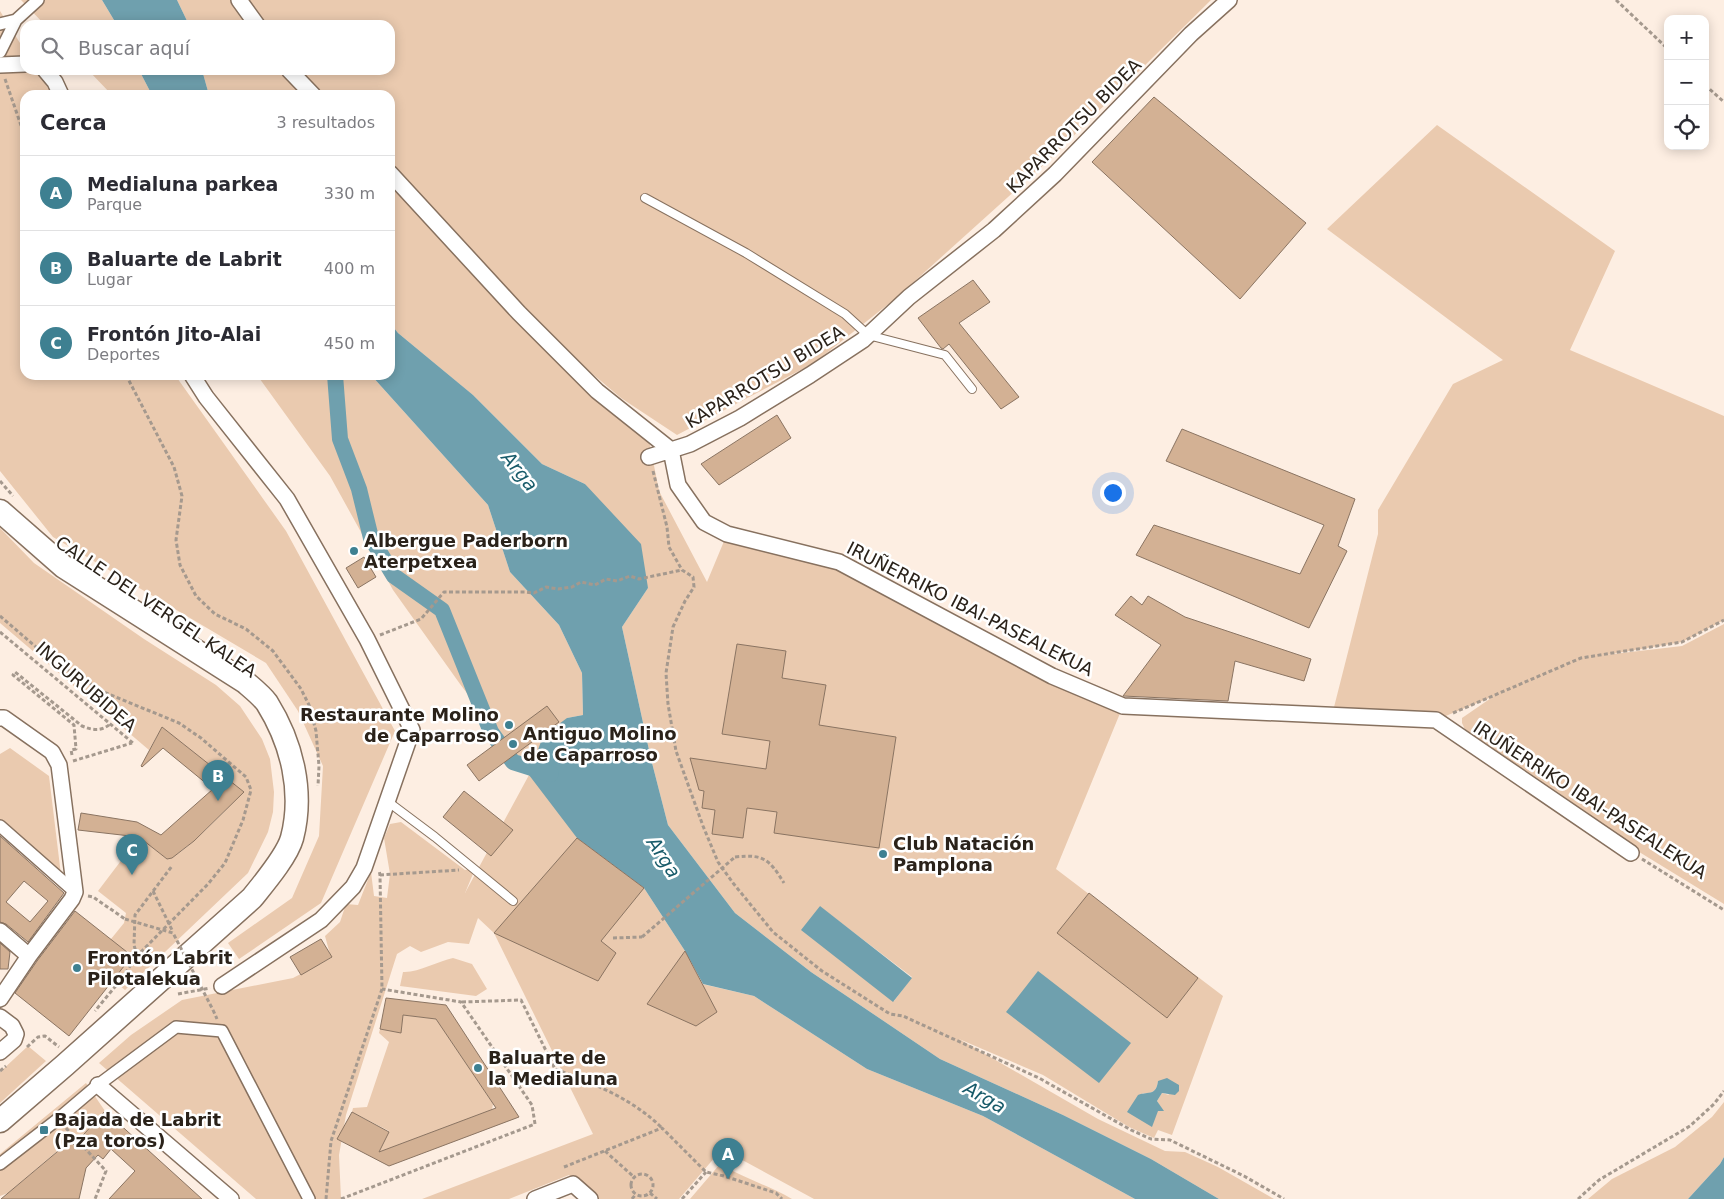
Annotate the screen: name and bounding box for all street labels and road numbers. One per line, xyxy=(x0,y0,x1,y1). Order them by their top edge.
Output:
street label: KAPARROTSU BIDEA xyxy=(1002,54,1146,197)
street label: KAPARROTSU BIDEA xyxy=(682,320,849,432)
street label: CALLE DEL VERGEL KALEA xyxy=(52,531,261,682)
street label: IRUÑERRIKO IBAI-PASEALEKUA xyxy=(843,537,1098,680)
street label: INGURUBIDEA xyxy=(32,637,142,737)
street label: IRUÑERRIKO IBAI-PASEALEKUA xyxy=(1470,716,1711,883)

